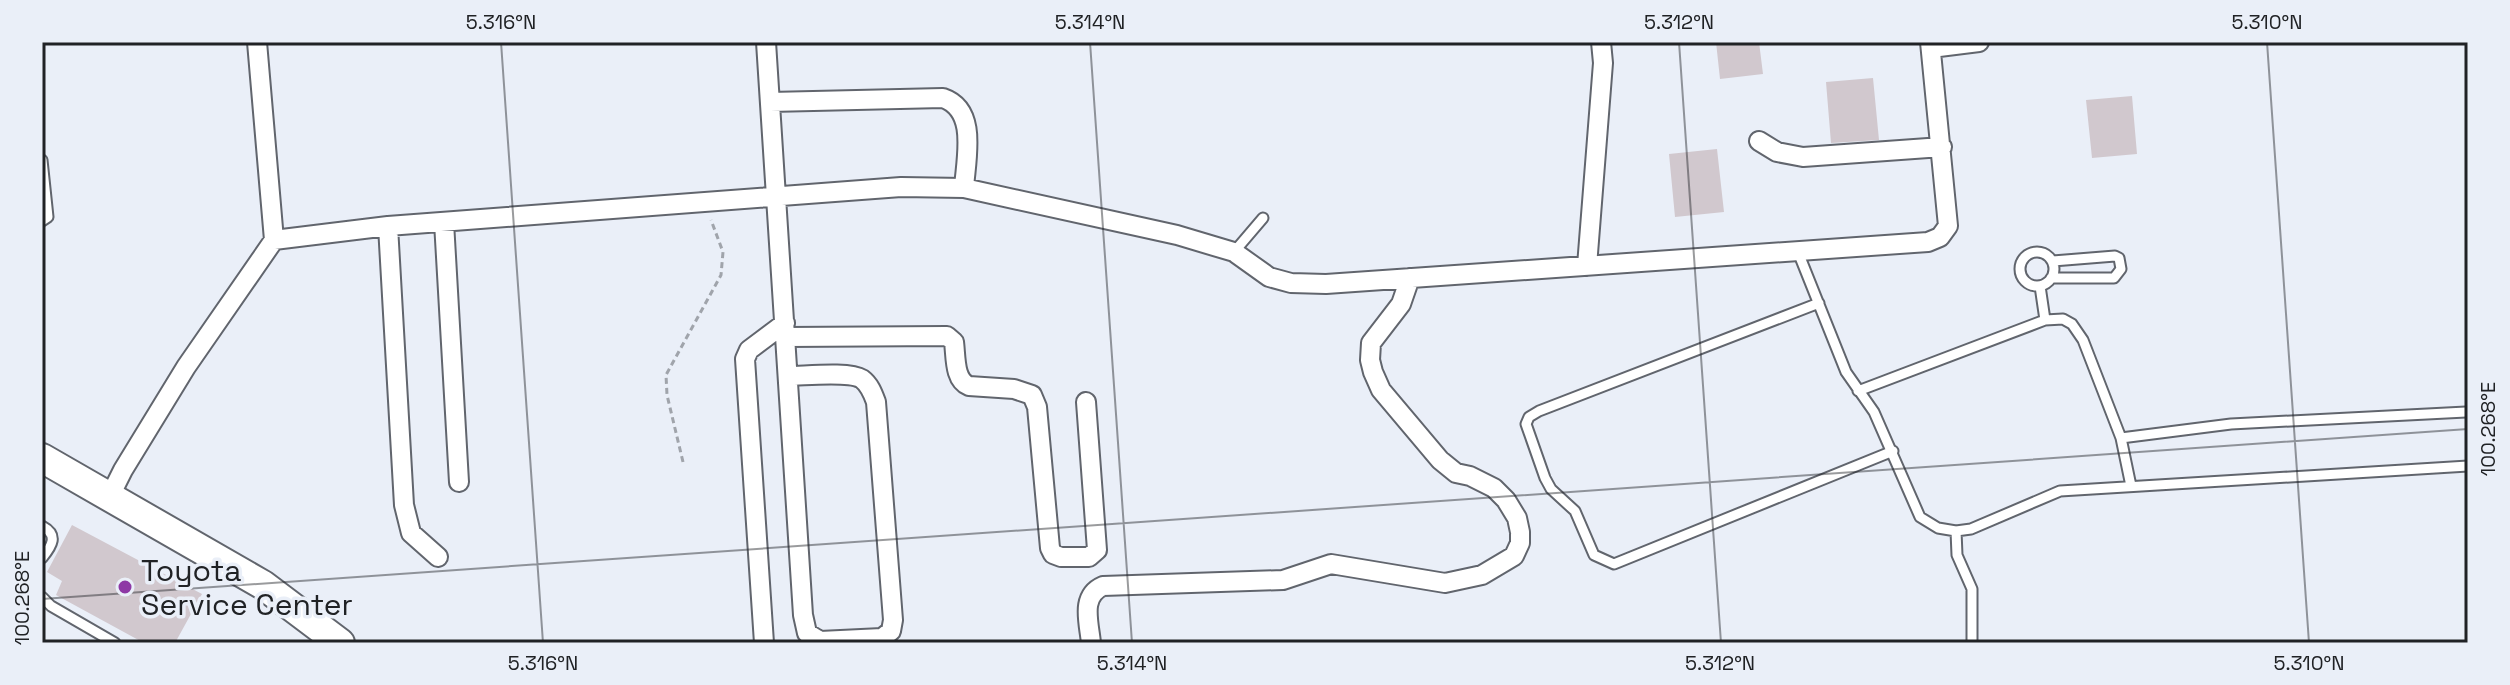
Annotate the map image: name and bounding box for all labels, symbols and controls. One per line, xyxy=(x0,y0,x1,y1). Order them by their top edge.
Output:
text: 5.316°N xyxy=(466,9,536,35)
text: 5.314°N xyxy=(1055,9,1125,35)
text: 5.312°N xyxy=(1644,9,1714,35)
text: 5.310°N xyxy=(2232,9,2302,35)
text: 100.268°E xyxy=(2475,382,2501,476)
text: 100.268°E xyxy=(9,551,35,645)
place label: Toyota Service Center xyxy=(141,551,353,624)
marker: Toyota Service Center xyxy=(116,578,134,596)
text: 5.316°N xyxy=(508,650,578,676)
text: 5.314°N xyxy=(1097,650,1167,676)
text: 5.312°N xyxy=(1685,650,1755,676)
text: 5.310°N xyxy=(2274,650,2344,676)

